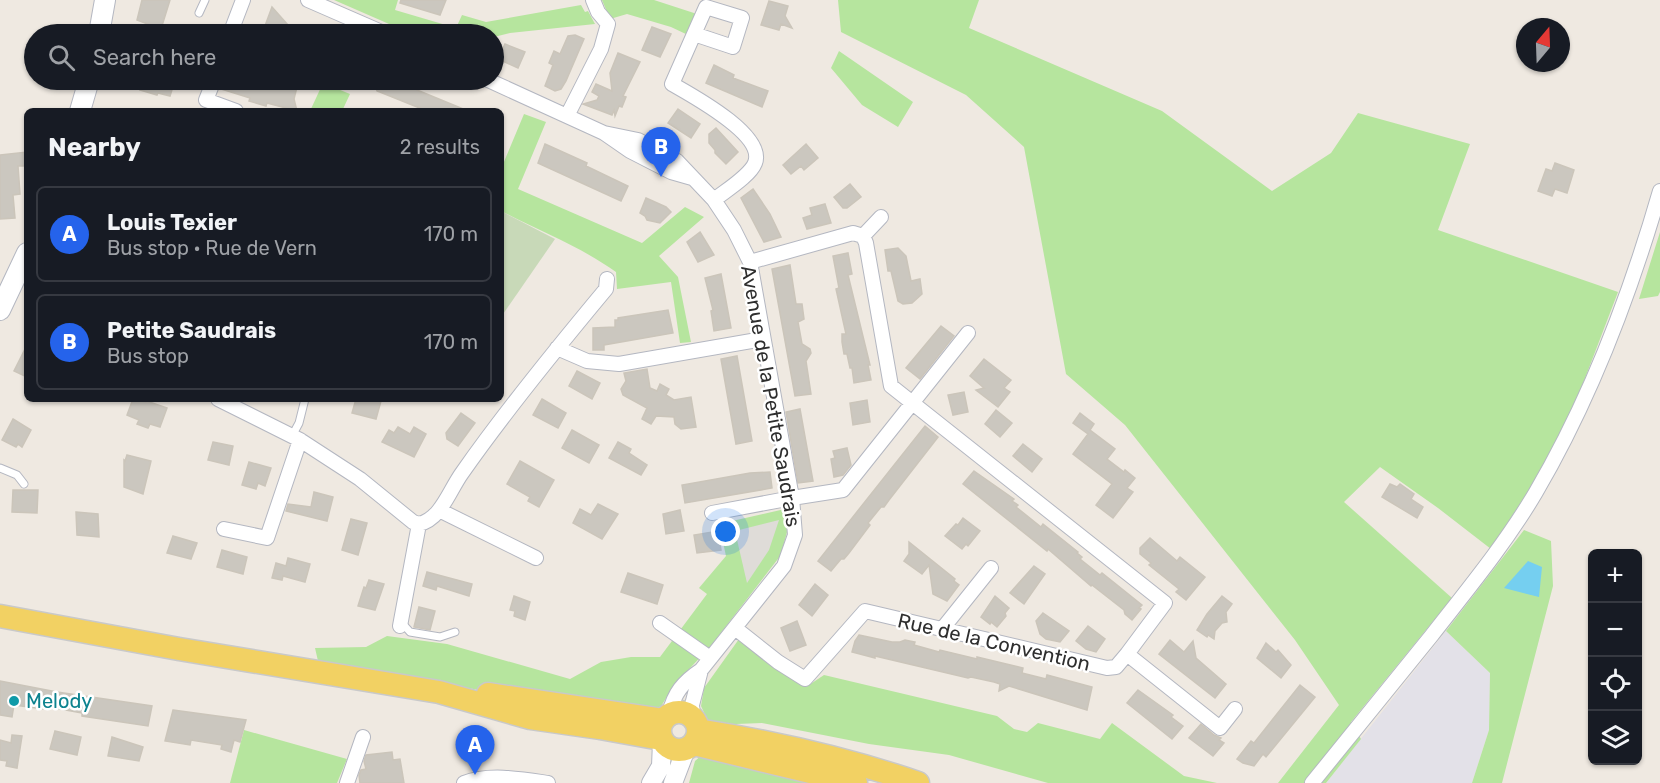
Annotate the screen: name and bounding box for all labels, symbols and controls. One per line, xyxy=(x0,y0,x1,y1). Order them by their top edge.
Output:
north arrow xyxy=(1516,18,1570,72)
search box xyxy=(24,24,504,90)
icon: search xyxy=(45,41,78,74)
text: Search here xyxy=(93,44,216,71)
pin: B xyxy=(642,128,680,177)
text: Nearby xyxy=(48,132,141,163)
text: 2 results xyxy=(400,135,480,159)
text: Louis Texier xyxy=(107,209,237,236)
text: A xyxy=(62,222,77,246)
text: 170 m xyxy=(424,222,478,246)
text: Bus stop · Rue de Vern xyxy=(107,236,317,260)
street label: Avenue de la Petite Saudrais xyxy=(736,263,806,529)
text: Petite Saudrais xyxy=(107,317,276,344)
text: B xyxy=(62,330,77,354)
text: 170 m xyxy=(424,330,478,354)
text: Bus stop xyxy=(107,344,189,368)
your location xyxy=(711,517,740,546)
map controls xyxy=(1588,549,1642,765)
button: + xyxy=(1588,549,1642,603)
button: − xyxy=(1588,603,1642,657)
street label: Rue de la Convention xyxy=(895,608,1093,676)
button: locate xyxy=(1588,657,1642,711)
place label: Melody xyxy=(26,689,92,713)
marker: Melody xyxy=(7,694,21,708)
button: layers xyxy=(1588,711,1642,765)
pin: A xyxy=(456,726,494,775)

